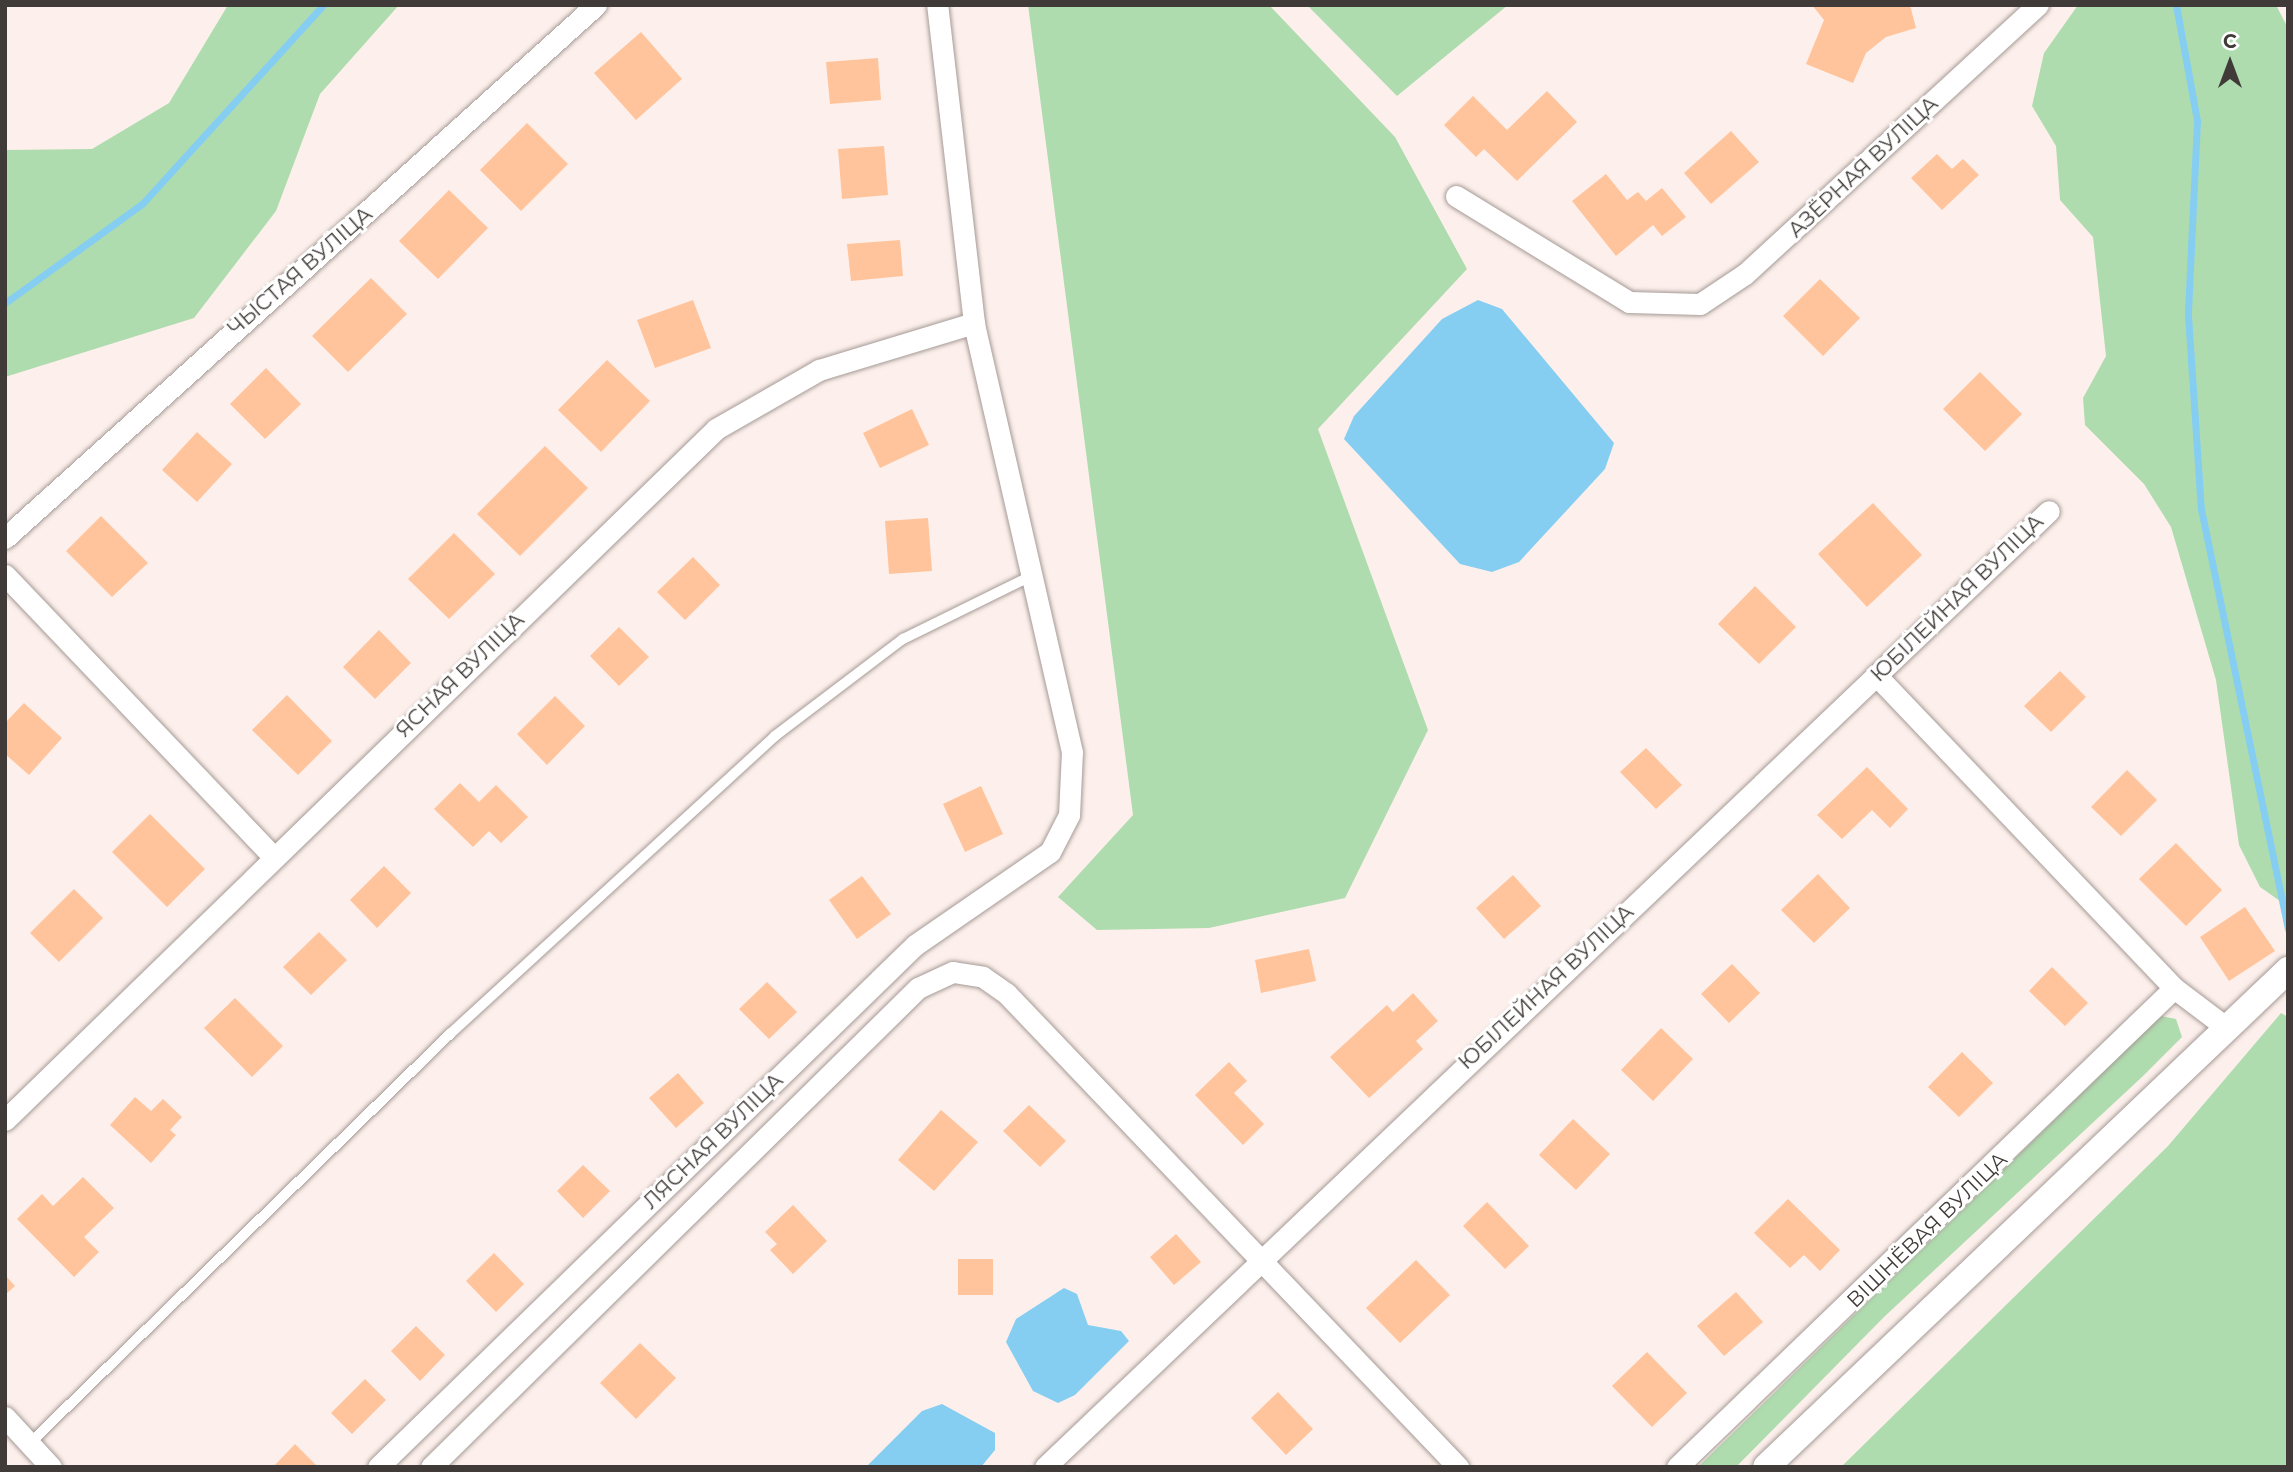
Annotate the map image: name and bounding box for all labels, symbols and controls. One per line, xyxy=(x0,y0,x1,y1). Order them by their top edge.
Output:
north arrow xyxy=(2195,28,2265,98)
text: С xyxy=(2223,30,2237,53)
street label: АЗЁРНАЯ ВУЛІЦА xyxy=(1783,91,1943,243)
street label: ЧЫСТАЯ ВУЛІЦА xyxy=(223,201,377,341)
street label: ЮБІЛЕЙНАЯ ВУЛІЦА xyxy=(1865,509,2049,687)
street label: ЯСНАЯ ВУЛІЦА xyxy=(391,607,529,743)
street label: ЮБІЛЕЙНАЯ ВУЛІЦА xyxy=(1453,899,1639,1075)
street label: ЛЯСНАЯ ВУЛІЦА xyxy=(638,1068,788,1214)
street label: ВІШНЁВАЯ ВУЛІЦА xyxy=(1842,1147,2012,1313)

